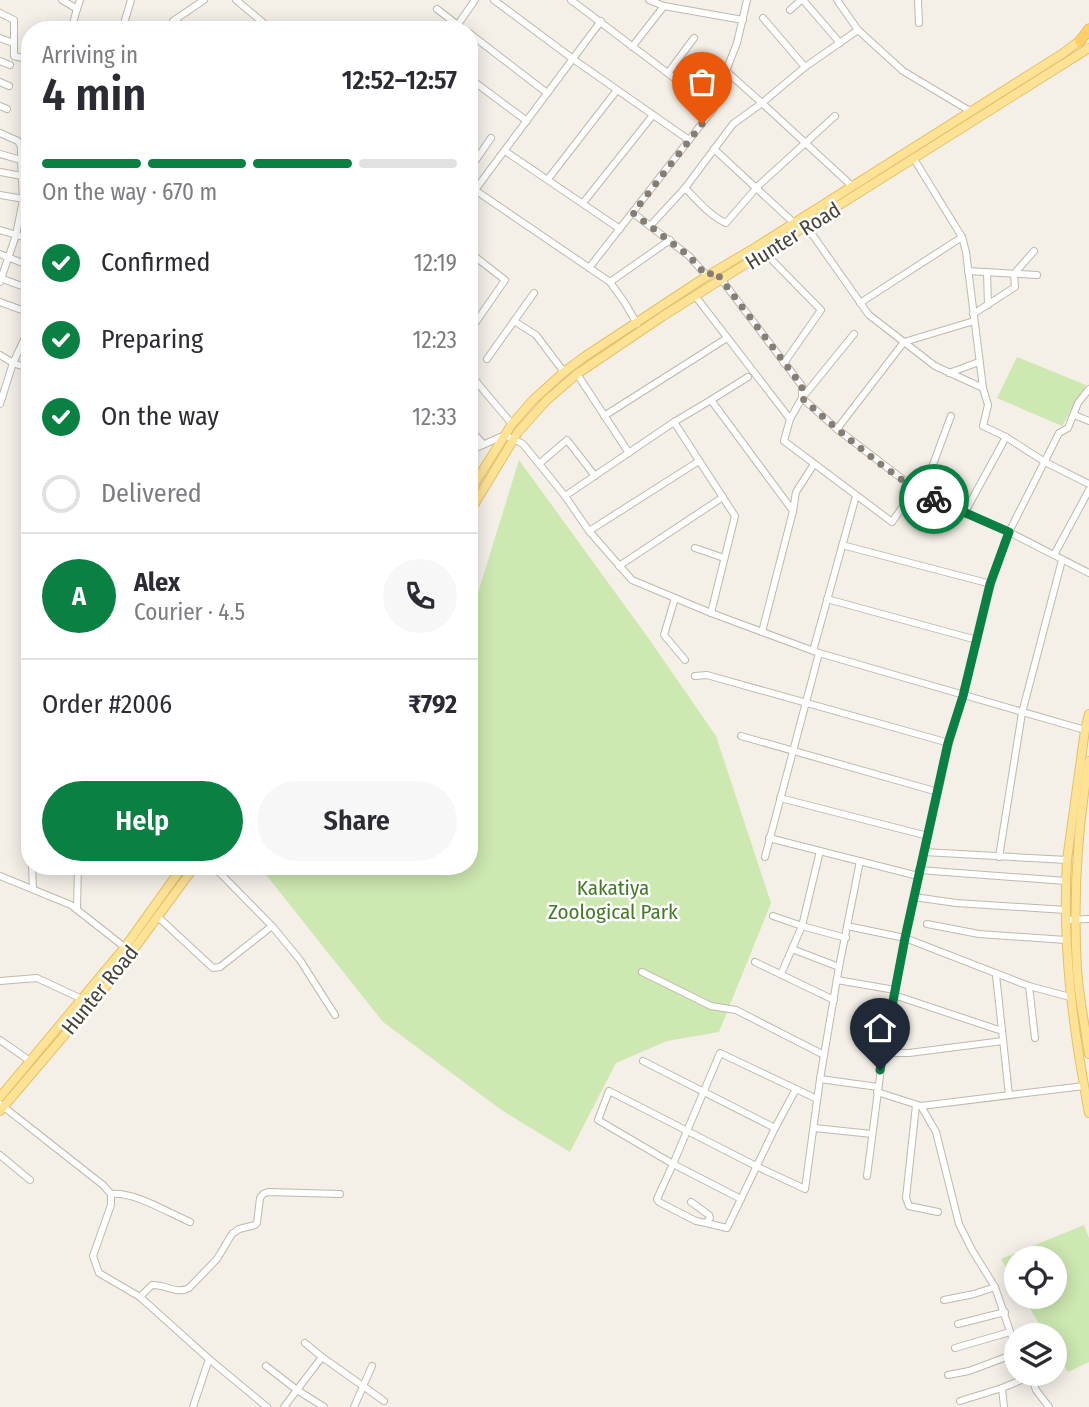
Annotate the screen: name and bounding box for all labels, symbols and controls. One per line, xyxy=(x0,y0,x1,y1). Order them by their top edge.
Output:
text: Arriving in xyxy=(42,41,138,69)
pin xyxy=(672,52,732,124)
icon: bag xyxy=(683,63,721,101)
text: 12:52–12:57 xyxy=(342,65,457,96)
text: 4 min xyxy=(42,67,146,122)
text: On the way · 670 m xyxy=(42,178,217,206)
street label: Hunter Road xyxy=(741,196,845,276)
icon: check xyxy=(42,244,80,282)
text: Confirmed xyxy=(101,247,211,278)
text: 12:19 xyxy=(414,249,457,277)
icon: check xyxy=(42,321,80,359)
text: Preparing xyxy=(101,324,203,355)
text: 12:23 xyxy=(413,326,457,354)
icon: check xyxy=(42,398,80,436)
text: On the way xyxy=(101,401,219,432)
text: 12:33 xyxy=(412,403,457,431)
courier xyxy=(899,464,969,534)
text: Delivered xyxy=(101,478,202,509)
icon: bike xyxy=(915,480,953,518)
button: phone xyxy=(383,559,457,633)
text: Alex xyxy=(134,567,180,598)
text: A xyxy=(72,581,86,612)
text: Courier · 4.5 xyxy=(134,598,245,626)
text: Order #2006 xyxy=(42,689,172,720)
text: ₹792 xyxy=(408,689,457,720)
button: Help xyxy=(42,781,243,861)
button: Share xyxy=(257,781,457,861)
park label: Kakatiya Zoological Park xyxy=(548,875,678,925)
street label: Hunter Road xyxy=(56,940,144,1040)
pin xyxy=(850,998,910,1070)
icon: home xyxy=(861,1009,899,1047)
map controls xyxy=(1004,1246,1067,1386)
button: locate xyxy=(1004,1246,1067,1309)
button: layers xyxy=(1004,1323,1067,1386)

